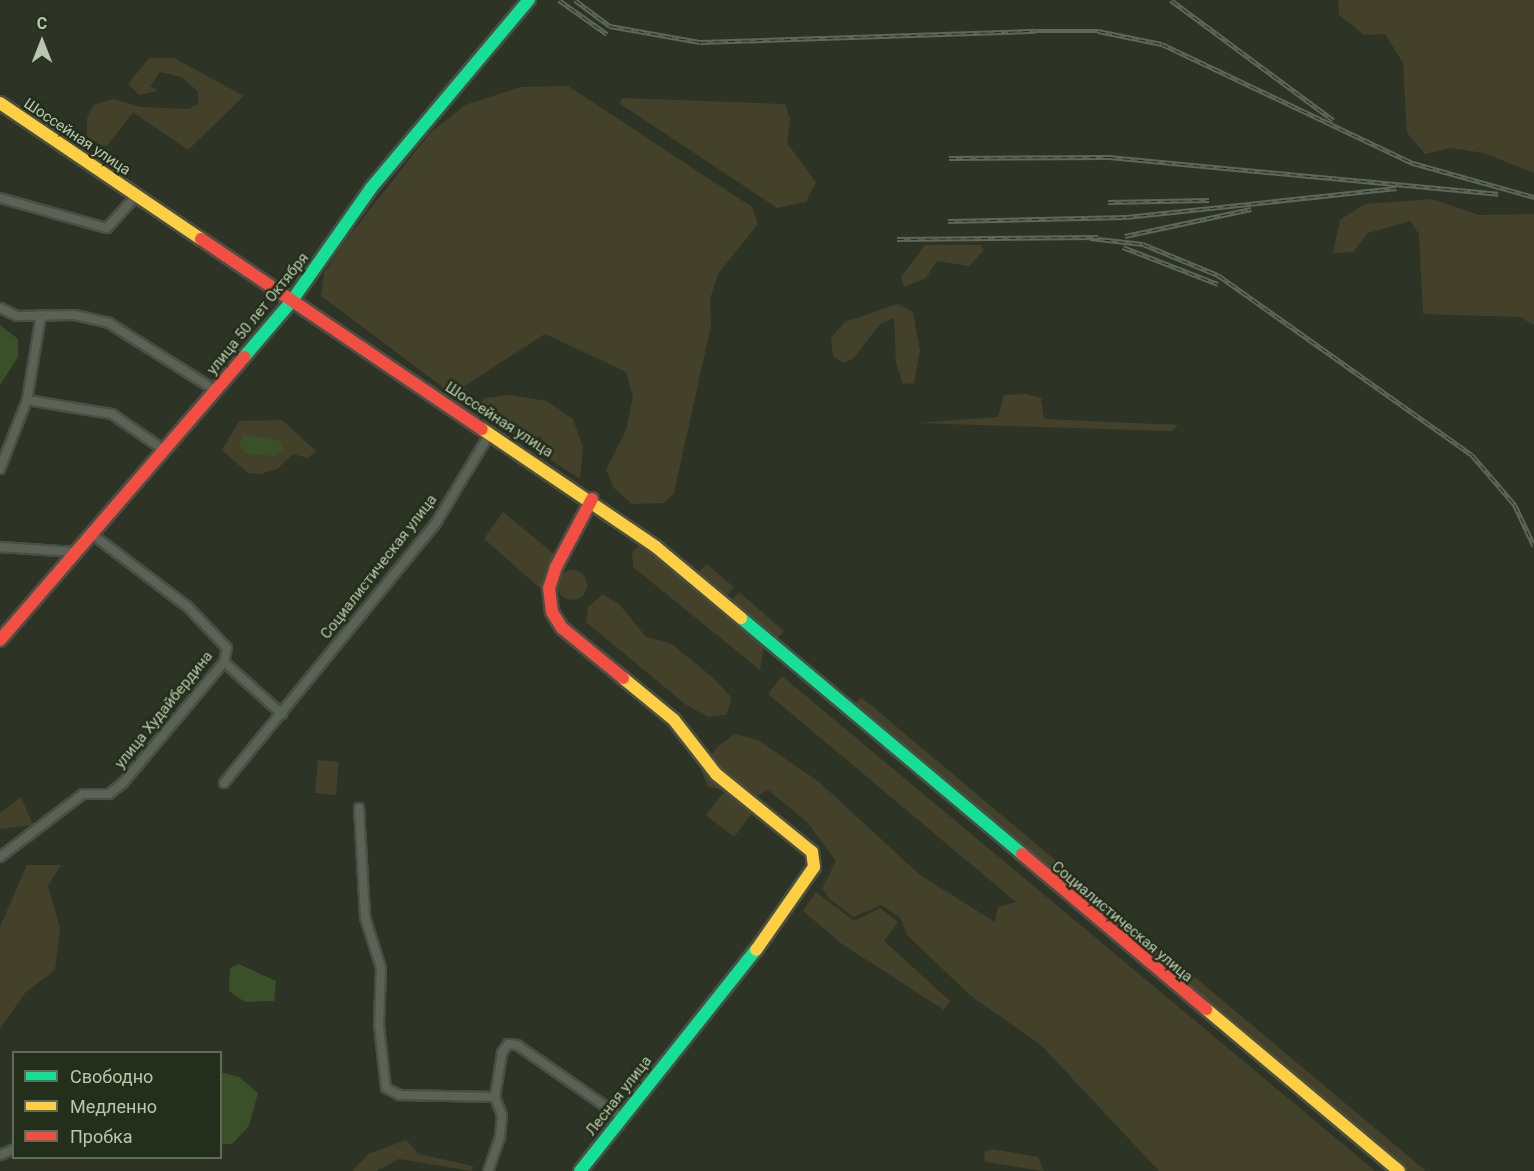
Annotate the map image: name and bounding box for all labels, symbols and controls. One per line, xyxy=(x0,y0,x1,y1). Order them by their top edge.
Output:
north arrow xyxy=(12,12,72,72)
text: С xyxy=(37,14,47,33)
street label: Шоссейная улица xyxy=(20,95,134,179)
street label: улица 50 лет Октября xyxy=(203,249,313,379)
street label: Шоссейная улица xyxy=(442,378,556,462)
street label: Социалистическая улица xyxy=(317,491,441,643)
street label: улица Худайбердина xyxy=(111,648,217,772)
street label: Социалистическая улица xyxy=(1048,858,1196,986)
legend xyxy=(12,1051,222,1159)
street label: Лесная улица xyxy=(582,1052,656,1140)
text: Свободно xyxy=(70,1066,153,1087)
text: Медленно xyxy=(70,1096,157,1117)
text: Пробка xyxy=(70,1126,133,1147)

